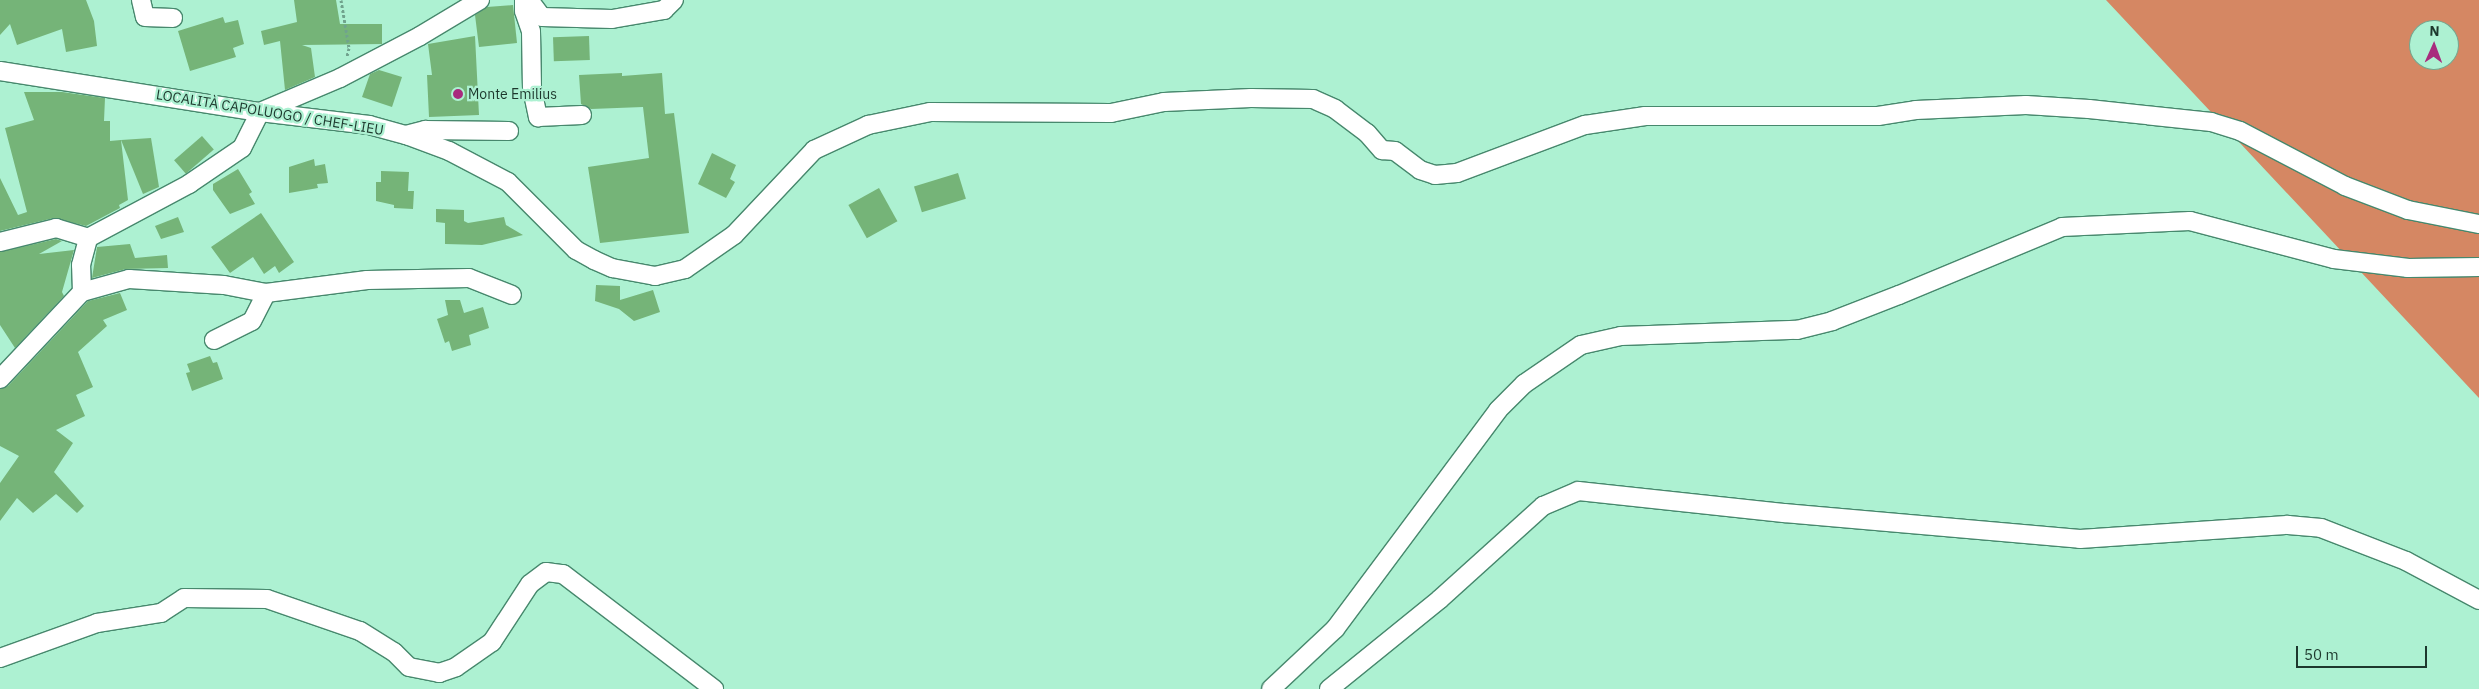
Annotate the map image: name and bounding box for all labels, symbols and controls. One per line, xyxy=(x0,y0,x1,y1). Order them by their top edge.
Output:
north arrow xyxy=(2409,20,2459,70)
text: N xyxy=(2429,22,2440,40)
street label: LOCALITÀ CAPOLUOGO / CHEF-LIEU xyxy=(155,86,385,138)
place label: Monte Emilius xyxy=(468,86,557,102)
marker: Monte Emilius xyxy=(452,88,464,100)
scale bar xyxy=(2299,636,2430,668)
text: 50 m xyxy=(2304,645,2339,664)

